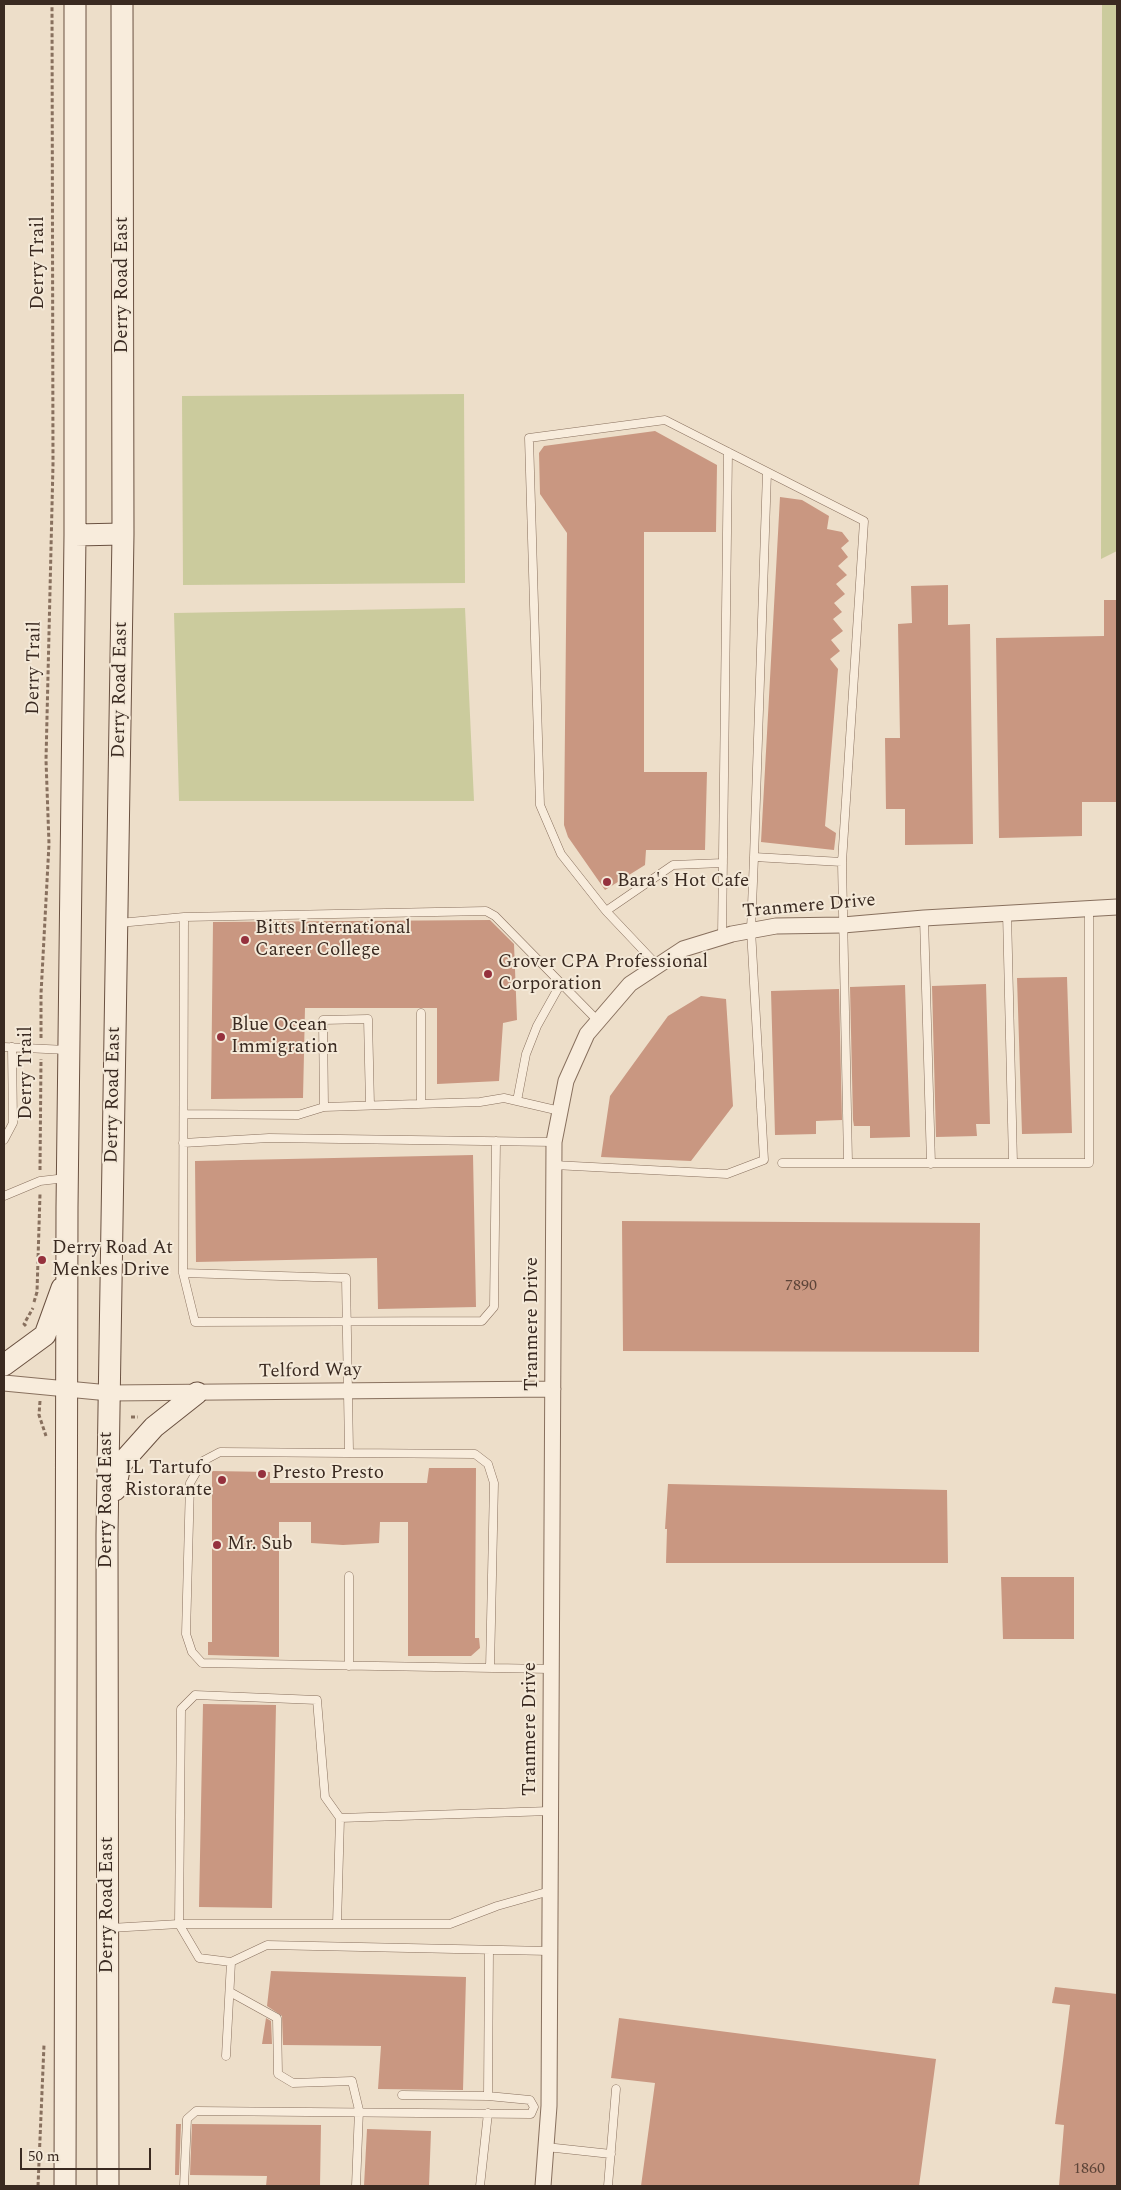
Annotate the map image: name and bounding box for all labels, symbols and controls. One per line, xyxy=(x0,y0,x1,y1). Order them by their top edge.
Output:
street label: Derry Trail xyxy=(28,216,50,310)
street label: Derry Road East xyxy=(112,217,134,353)
street label: Derry Trail xyxy=(23,621,47,715)
street label: Derry Road East xyxy=(108,621,134,759)
place label: Bara's Hot Cafe xyxy=(617,871,749,893)
marker: Bara's Hot Cafe xyxy=(601,876,613,888)
street label: Tranmere Drive xyxy=(741,890,877,924)
place label: Bitts International Career College xyxy=(255,918,411,962)
marker: Bitts International Career College xyxy=(239,934,251,946)
place label: Grover CPA Professional Corporation xyxy=(498,952,708,996)
marker: Grover CPA Professional Corporation xyxy=(482,968,494,980)
place label: Blue Ocean Immigration xyxy=(231,1015,338,1059)
street label: Derry Trail xyxy=(16,1026,38,1120)
street label: Derry Road East xyxy=(101,1026,127,1164)
marker: Blue Ocean Immigration xyxy=(215,1031,227,1043)
place label: Derry Road At Menkes Drive xyxy=(52,1238,173,1282)
marker: Derry Road At Menkes Drive xyxy=(36,1254,48,1266)
street label: Tranmere Drive xyxy=(522,1257,544,1391)
house number: 7890 xyxy=(785,1277,817,1297)
street label: Telford Way xyxy=(258,1360,362,1384)
street label: Derry Road East xyxy=(96,1432,118,1568)
place label: IL Tartufo Ristorante xyxy=(124,1458,212,1502)
place label: Presto Presto xyxy=(272,1463,384,1485)
marker: Presto Presto xyxy=(256,1468,268,1480)
marker: IL Tartufo Ristorante xyxy=(216,1474,228,1486)
place label: Mr. Sub xyxy=(227,1534,293,1556)
marker: Mr. Sub xyxy=(211,1539,223,1551)
street label: Tranmere Drive xyxy=(520,1662,542,1796)
street label: Derry Road East xyxy=(97,1837,119,1973)
scale bar xyxy=(22,2138,154,2170)
text: 50 m xyxy=(28,2145,60,2168)
house number: 1860 xyxy=(1073,2160,1105,2180)

